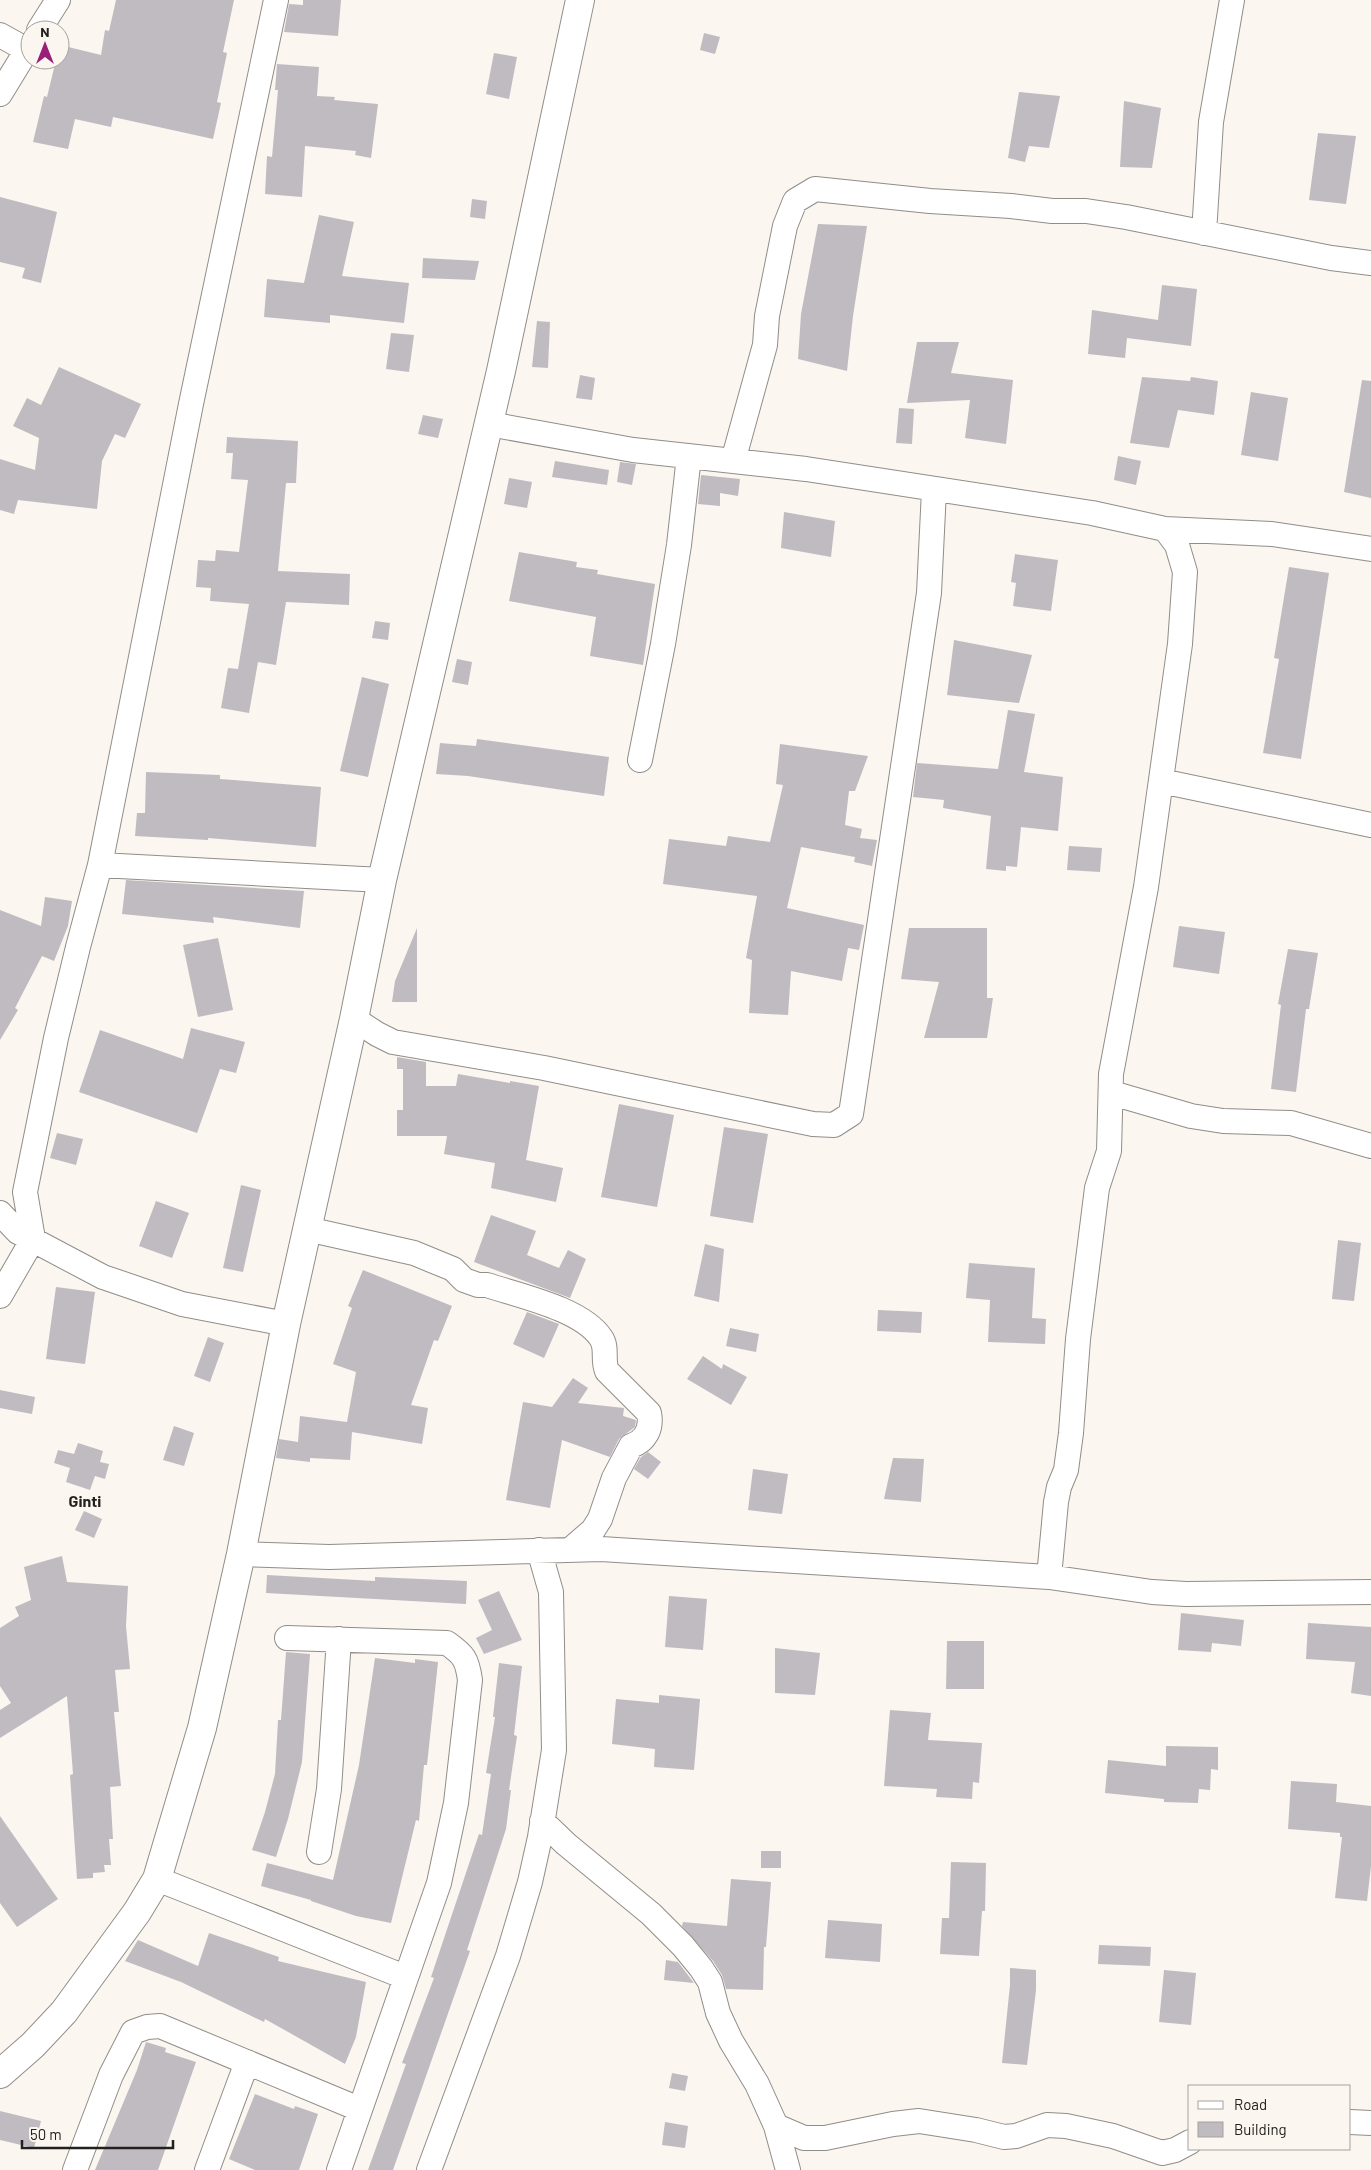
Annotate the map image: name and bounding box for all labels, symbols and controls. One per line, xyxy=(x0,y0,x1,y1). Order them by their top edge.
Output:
north arrow xyxy=(20,20,70,70)
text: N xyxy=(40,23,50,40)
district label: Ginti xyxy=(69,1491,101,1510)
legend xyxy=(1188,2085,1351,2150)
text: Road xyxy=(1234,2095,1267,2113)
scale bar xyxy=(22,2118,174,2150)
text: Building xyxy=(1234,2120,1287,2138)
text: 50 m xyxy=(30,2125,62,2143)

